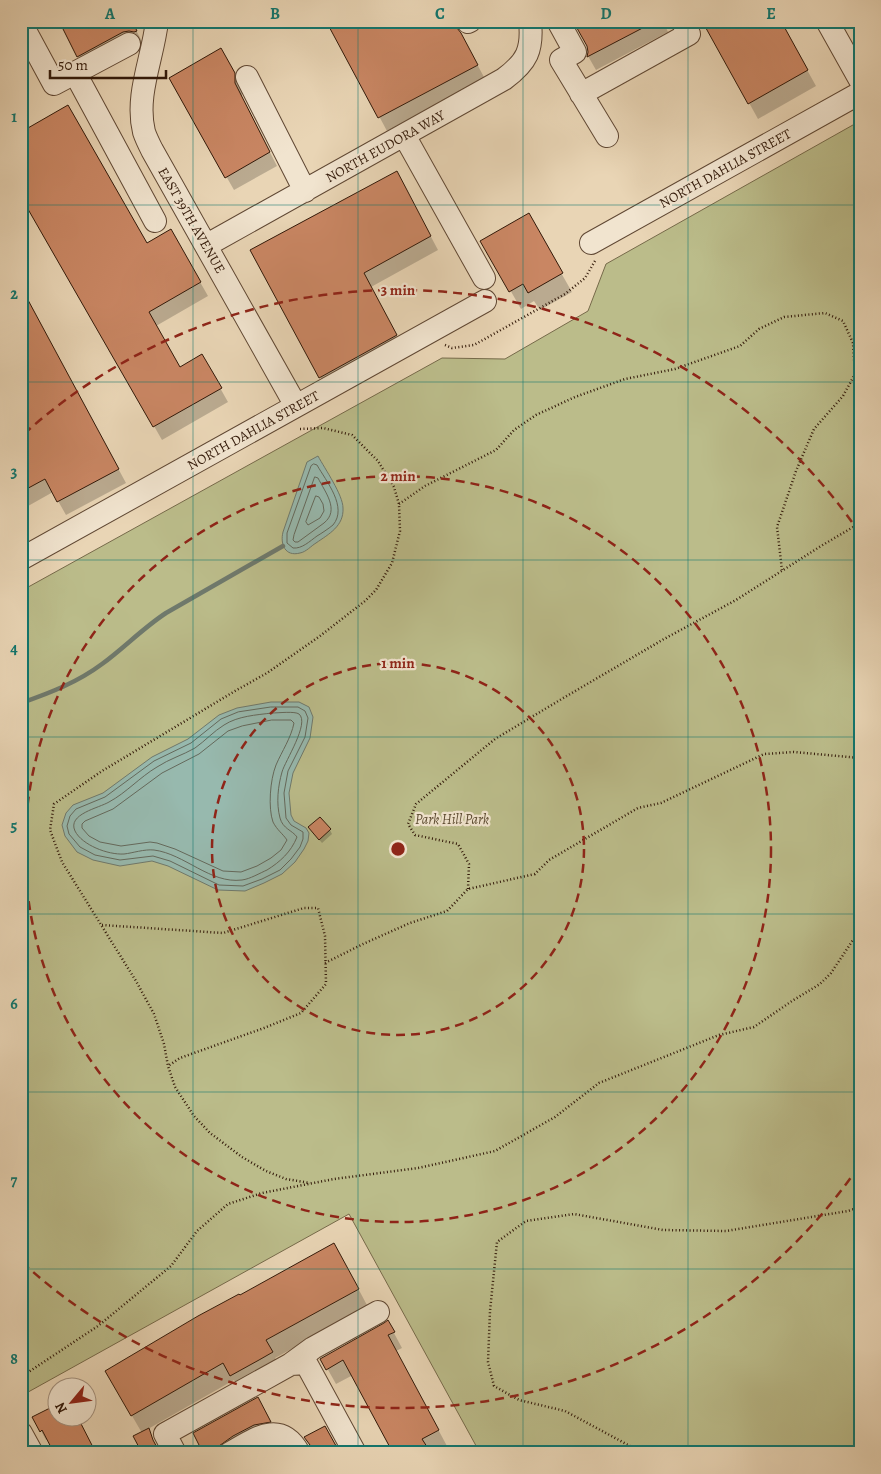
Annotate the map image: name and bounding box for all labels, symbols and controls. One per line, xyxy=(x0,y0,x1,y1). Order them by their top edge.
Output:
text: A xyxy=(104,3,116,25)
text: B xyxy=(270,3,280,25)
text: C xyxy=(435,3,445,25)
text: D xyxy=(600,3,612,25)
text: E xyxy=(766,3,776,25)
scale bar xyxy=(50,48,166,80)
text: 50 m xyxy=(58,55,88,75)
street label: NORTH EUDORA WAY xyxy=(322,105,449,187)
text: 1 xyxy=(11,106,17,128)
street label: NORTH DAHLIA STREET xyxy=(656,124,795,213)
street label: EAST 39TH AVENUE xyxy=(153,164,230,277)
text: 3 min xyxy=(381,280,416,300)
text: 2 xyxy=(10,283,18,305)
street label: NORTH DAHLIA STREET xyxy=(184,386,323,475)
text: 3 xyxy=(11,461,18,483)
text: 2 min xyxy=(380,466,416,486)
text: 4 xyxy=(10,638,18,660)
text: 1 min xyxy=(381,653,415,673)
park label: Park Hill Park xyxy=(415,810,489,829)
text: 5 xyxy=(11,815,18,837)
centre of rings xyxy=(389,840,407,858)
text: 6 xyxy=(10,993,18,1015)
text: 7 xyxy=(11,1170,18,1192)
text: 8 xyxy=(10,1348,18,1370)
north arrow xyxy=(48,1376,98,1426)
text: N xyxy=(50,1399,72,1417)

